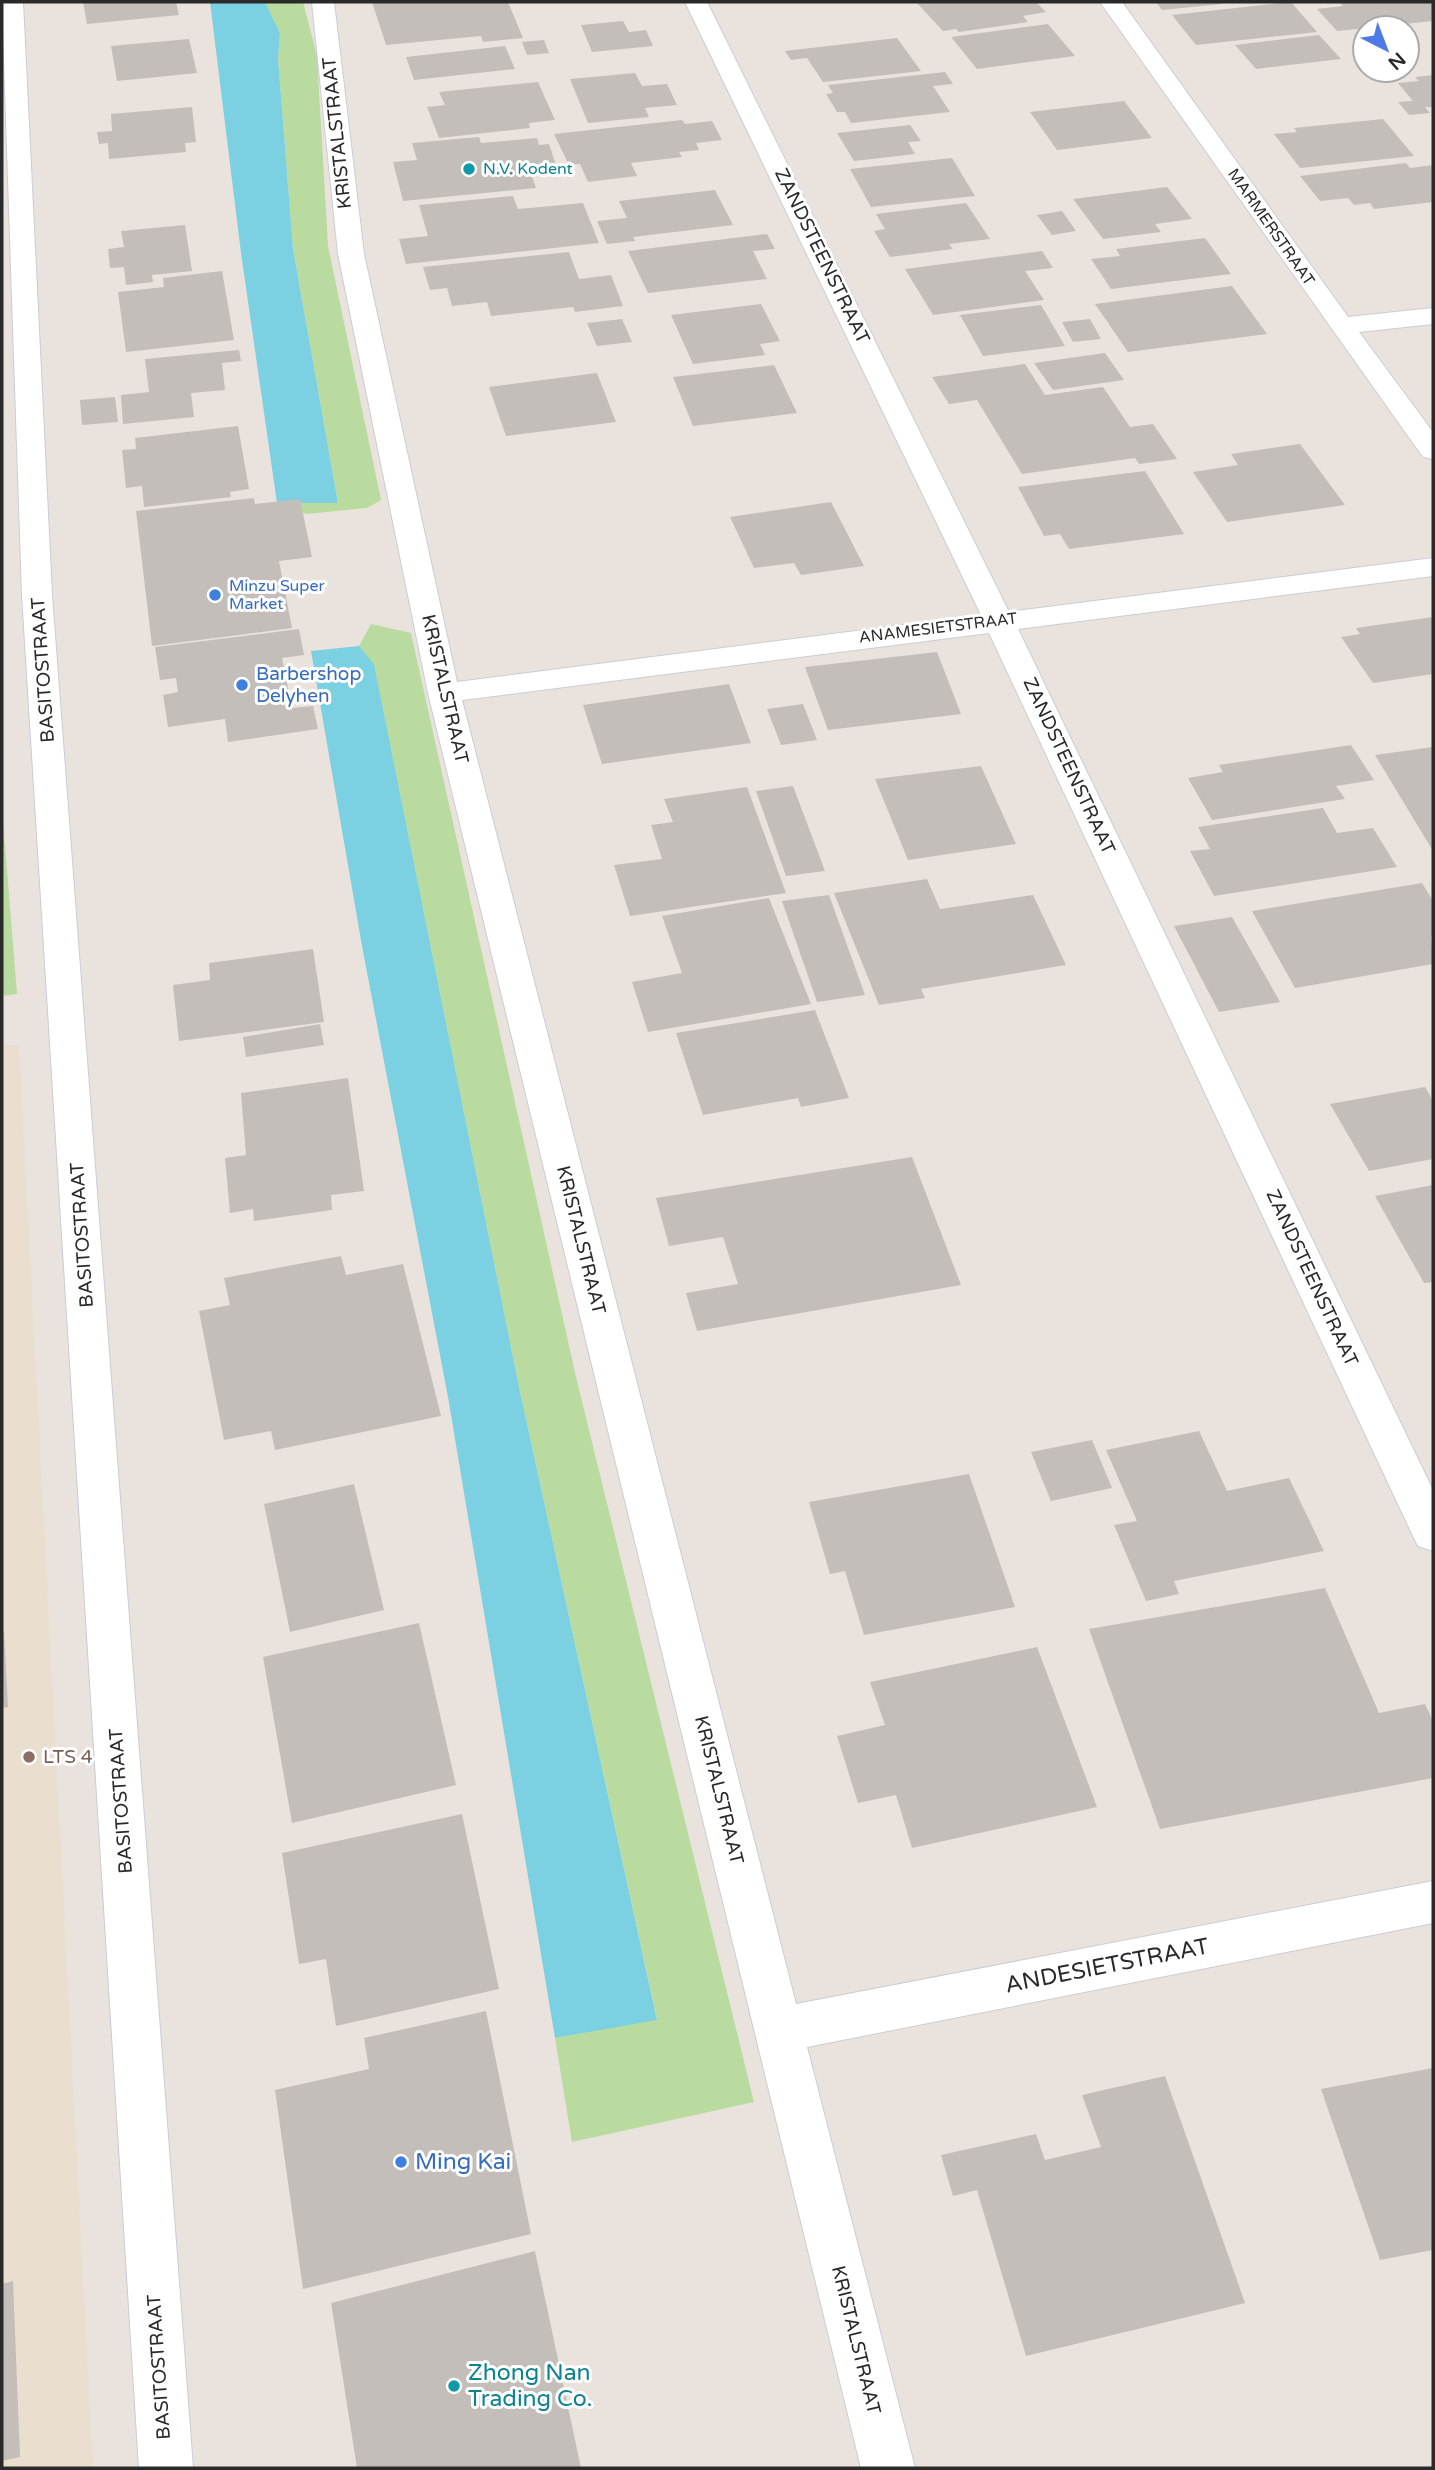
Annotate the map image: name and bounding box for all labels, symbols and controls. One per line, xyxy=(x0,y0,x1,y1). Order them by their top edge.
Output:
north arrow xyxy=(1351,14,1421,84)
text: N xyxy=(1384,48,1410,74)
street label: KRISTALSTRAAT xyxy=(318,56,356,210)
place label: N.V. Kodent xyxy=(483,159,573,179)
marker: N.V. Kodent xyxy=(461,161,477,177)
street label: ZANDSTEENSTRAAT xyxy=(770,165,874,348)
street label: MARMERSTRAAT xyxy=(1223,165,1319,290)
place label: Minzu Super Market xyxy=(229,576,326,614)
marker: Minzu Super Market xyxy=(207,587,223,603)
street label: BASITOSTRAAT xyxy=(27,596,59,743)
street label: ANAMESIETSTRAAT xyxy=(858,608,1019,648)
street label: KRISTALSTRAAT xyxy=(417,612,473,766)
place label: Barbershop Delyhen xyxy=(256,663,361,707)
street label: ZANDSTEENSTRAAT xyxy=(1018,674,1120,858)
marker: Barbershop Delyhen xyxy=(234,677,250,693)
street label: BASITOSTRAAT xyxy=(66,1161,98,1308)
street label: KRISTALSTRAAT xyxy=(552,1163,610,1317)
street label: ZANDSTEENSTRAAT xyxy=(1261,1186,1363,1370)
street label: KRISTALSTRAAT xyxy=(690,1713,748,1867)
street label: BASITOSTRAAT xyxy=(105,1727,137,1874)
place label: LTS 4 xyxy=(43,1746,93,1768)
marker: LTS 4 xyxy=(21,1749,37,1765)
street label: ANDESIETSTRAAT xyxy=(1003,1932,1211,2000)
place label: Ming Kai xyxy=(415,2148,511,2176)
marker: Ming Kai xyxy=(393,2154,409,2170)
street label: KRISTALSTRAAT xyxy=(827,2263,885,2417)
street label: BASITOSTRAAT xyxy=(143,2293,175,2440)
place label: Zhong Nan Trading Co. xyxy=(468,2359,592,2413)
marker: Zhong Nan Trading Co. xyxy=(446,2378,462,2394)

